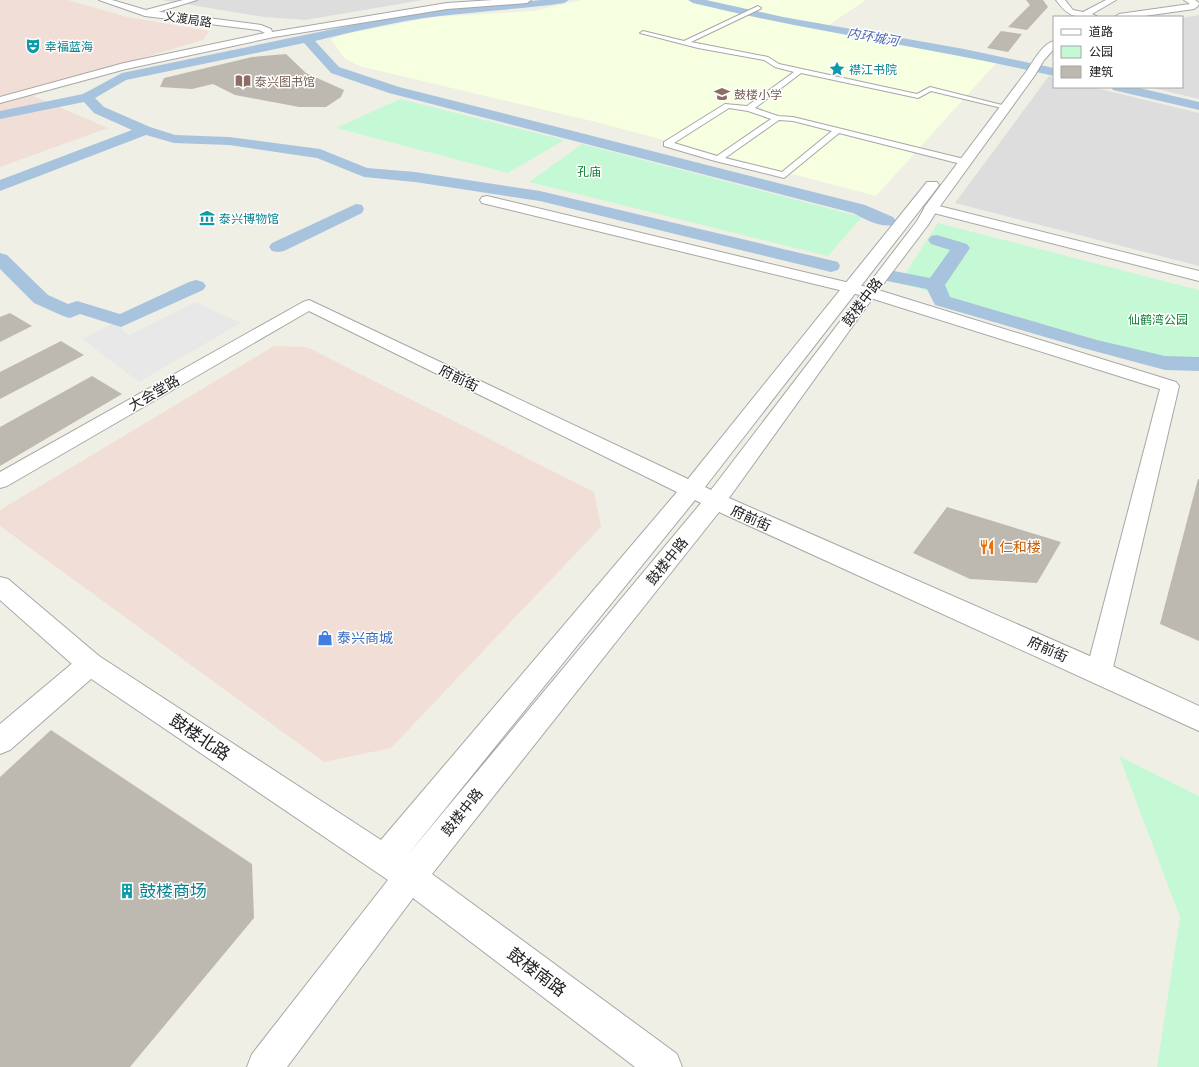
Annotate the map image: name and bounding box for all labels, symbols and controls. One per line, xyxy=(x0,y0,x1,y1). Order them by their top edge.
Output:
street label: 义渡局路 xyxy=(163,8,213,30)
legend xyxy=(1053,16,1183,88)
water label: 内环城河 xyxy=(846,24,903,50)
text: 道路 xyxy=(1089,24,1113,39)
theatre icon: 幸福蓝海 xyxy=(24,37,42,55)
place label: 幸福蓝海 xyxy=(45,39,93,54)
text: 公园 xyxy=(1089,44,1113,59)
place icon: 襟江书院 xyxy=(828,60,846,78)
place label: 襟江书院 xyxy=(849,62,897,77)
text: 建筑 xyxy=(1089,64,1113,79)
library icon: 泰兴图书馆 xyxy=(234,72,252,90)
place label: 泰兴图书馆 xyxy=(255,74,315,89)
school or university icon: 鼓楼小学 xyxy=(713,85,731,103)
place label: 鼓楼小学 xyxy=(734,87,782,102)
park label: 孔庙 xyxy=(577,164,601,179)
museum icon: 泰兴博物馆 xyxy=(198,209,216,227)
place label: 泰兴博物馆 xyxy=(219,211,279,226)
street label: 鼓楼中路 xyxy=(838,274,886,330)
park label: 仙鹤湾公园 xyxy=(1128,312,1188,327)
street label: 府前街 xyxy=(436,361,482,395)
street label: 大会堂路 xyxy=(125,371,183,415)
street label: 府前街 xyxy=(728,501,774,535)
street label: 鼓楼中路 xyxy=(642,534,692,588)
restaurant icon: 仁和楼 xyxy=(978,538,996,556)
place label: 仁和楼 xyxy=(999,538,1041,556)
shop icon: 泰兴商城 xyxy=(316,629,334,647)
place label: 泰兴商城 xyxy=(337,629,393,647)
street label: 府前街 xyxy=(1025,632,1071,666)
street label: 鼓楼北路 xyxy=(166,709,234,765)
street label: 鼓楼中路 xyxy=(437,785,487,839)
place label: 鼓楼商场 xyxy=(139,880,207,902)
building icon: 鼓楼商场 xyxy=(118,882,136,900)
street label: 鼓楼南路 xyxy=(503,943,571,1001)

